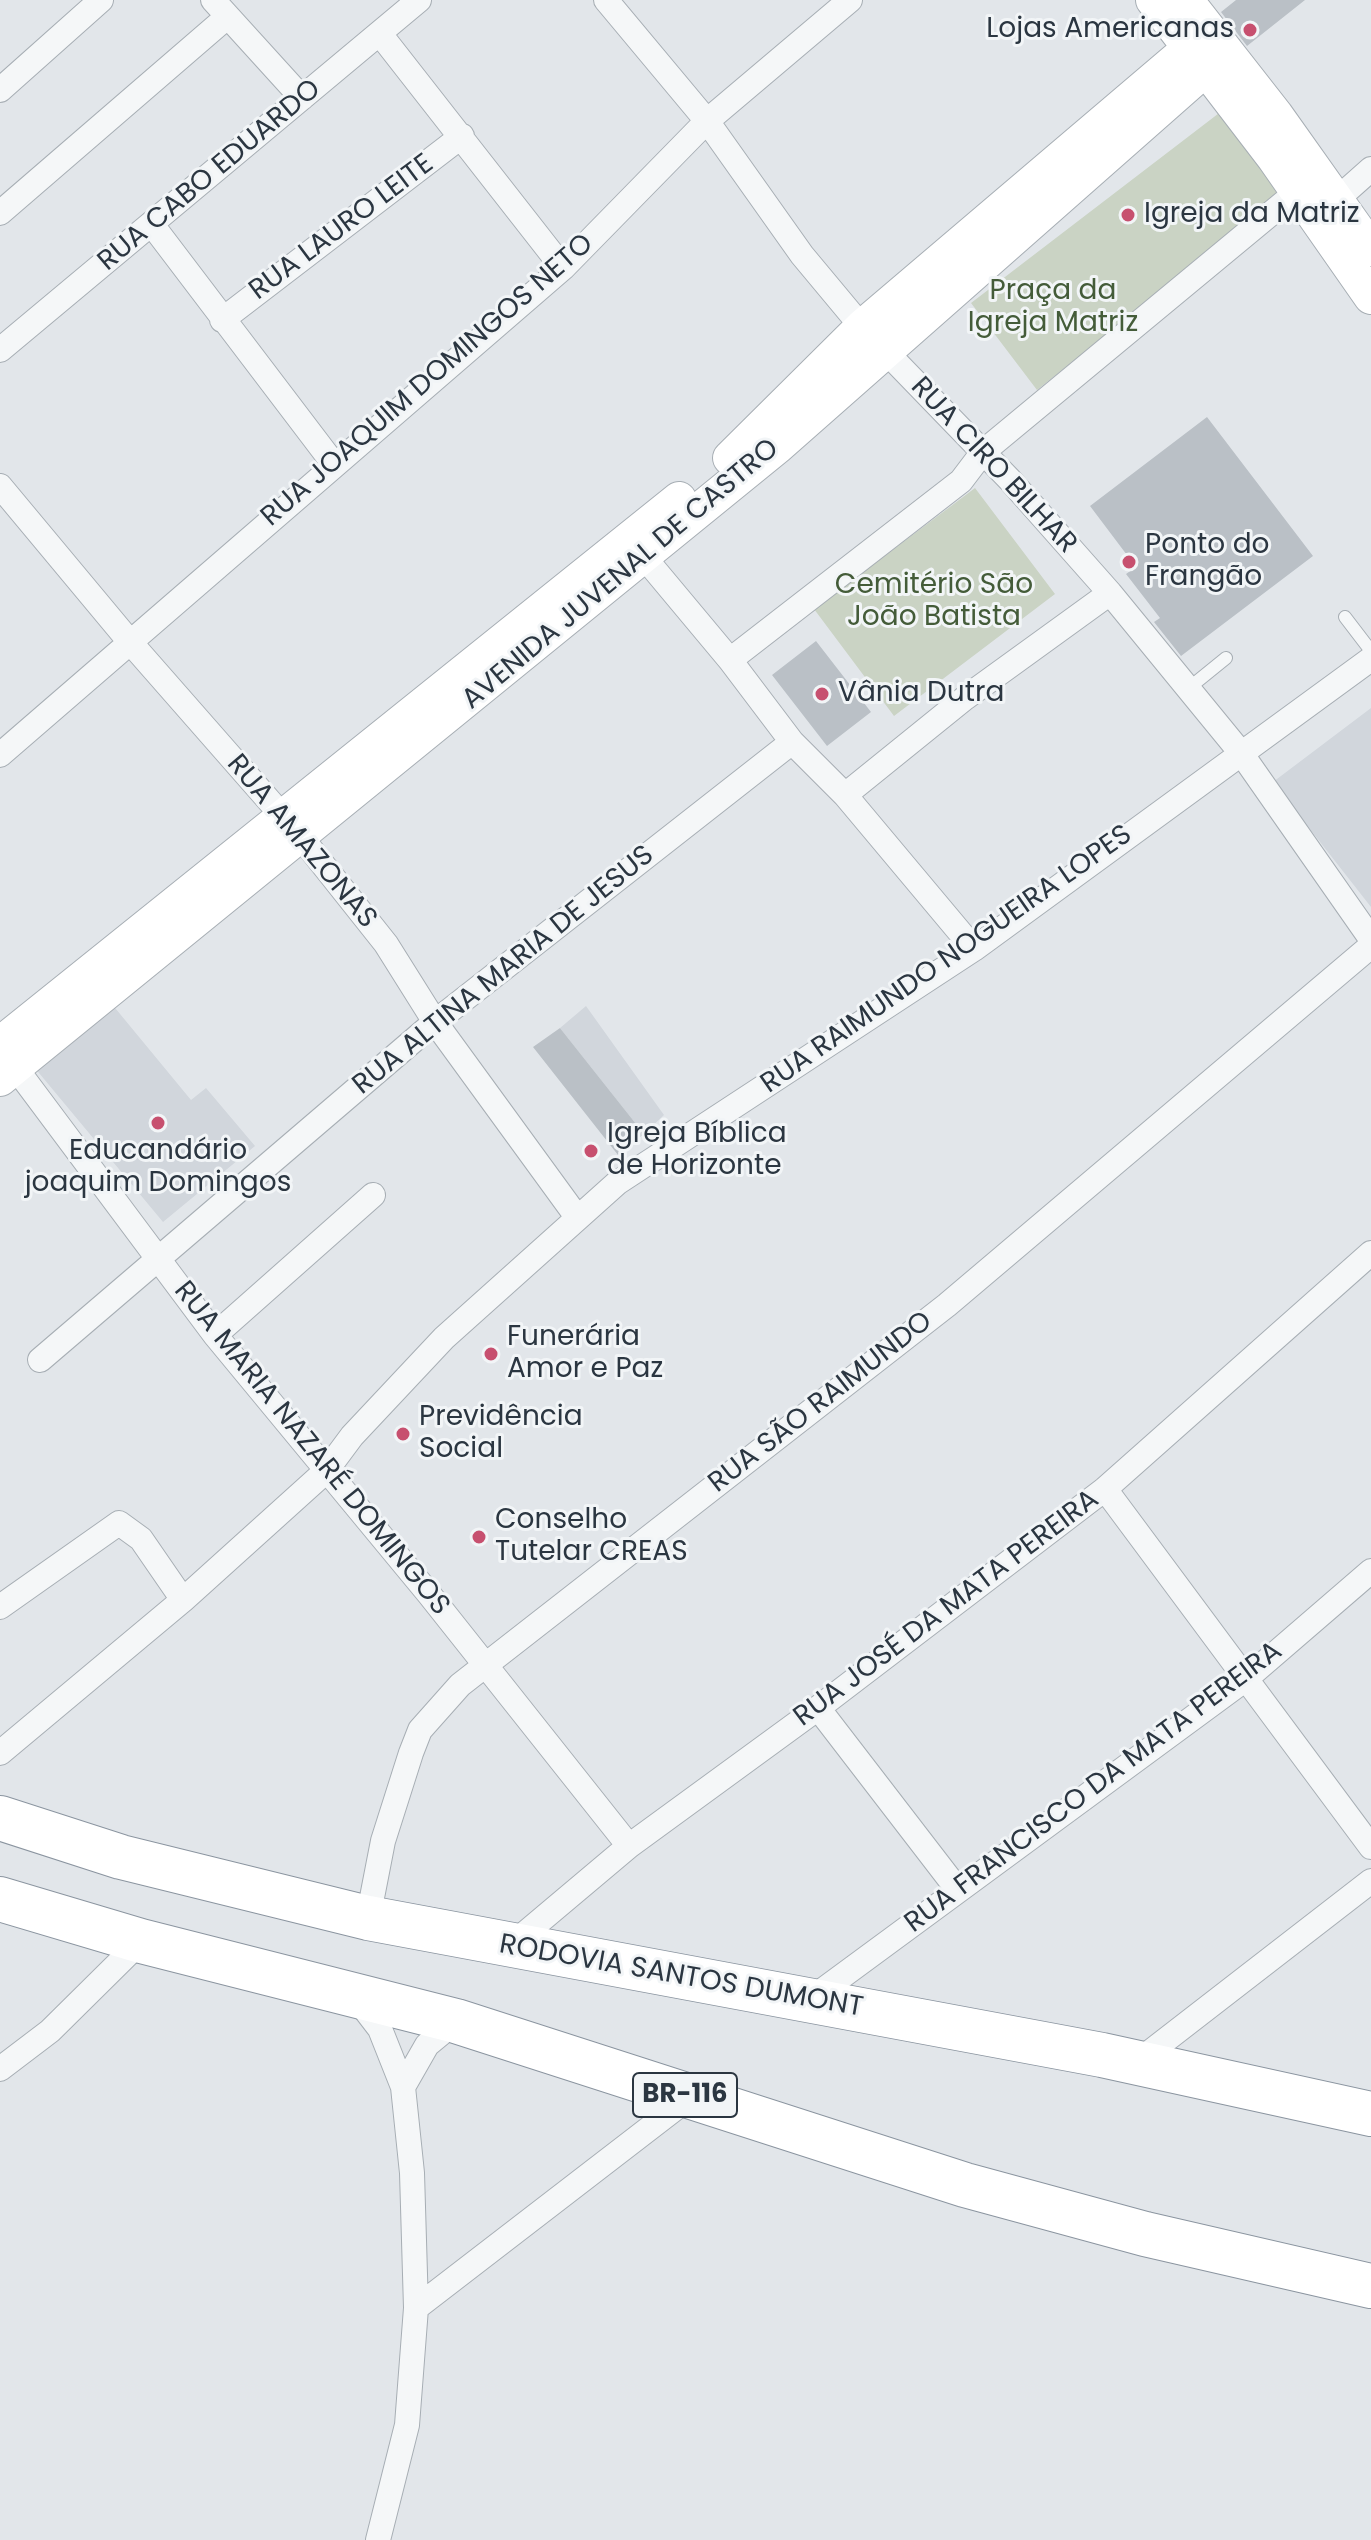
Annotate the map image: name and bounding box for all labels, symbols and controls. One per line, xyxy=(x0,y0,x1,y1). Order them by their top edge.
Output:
place label: Lojas Americanas xyxy=(986,13,1234,47)
marker: Lojas Americanas xyxy=(1241,21,1259,39)
street label: RUA CABO EDUARDO xyxy=(92,73,328,279)
street label: RUA LAURO LEITE xyxy=(243,148,441,308)
place label: Igreja da Matriz xyxy=(1144,198,1360,232)
marker: Igreja da Matriz xyxy=(1119,206,1137,224)
street label: RUA JOAQUIM DOMINGOS NETO xyxy=(255,228,601,534)
park label: Praça da Igreja Matriz xyxy=(968,275,1138,341)
street label: RUA CIRO BILHAR xyxy=(903,371,1083,561)
street label: AVENIDA JUVENAL DE CASTRO xyxy=(456,433,786,717)
place label: Ponto do Frangão xyxy=(1145,529,1269,595)
marker: Ponto do Frangão xyxy=(1120,553,1138,571)
park label: Cemitério São João Batista xyxy=(835,569,1033,635)
place label: Vânia Dutra xyxy=(838,677,1004,711)
marker: Vânia Dutra xyxy=(813,685,831,703)
street label: RUA AMAZONAS xyxy=(219,748,383,936)
street label: RUA RAIMUNDO NOGUEIRA LOPES xyxy=(755,819,1139,1101)
street label: RUA ALTINA MARIA DE JESUS xyxy=(347,839,661,1103)
marker: Educandário joaquim Domingos xyxy=(149,1114,167,1132)
place label: Igreja Bíblica de Horizonte xyxy=(607,1118,787,1184)
place label: Educandário joaquim Domingos xyxy=(25,1135,291,1201)
marker: Igreja Bíblica de Horizonte xyxy=(582,1142,600,1160)
street label: RUA MARIA NAZARÉ DOMINGOS xyxy=(166,1275,456,1623)
street label: RUA SÃO RAIMUNDO xyxy=(703,1305,939,1501)
place label: Funerária Amor e Paz xyxy=(507,1321,663,1387)
marker: Funerária Amor e Paz xyxy=(482,1345,500,1363)
place label: Previdência Social xyxy=(419,1401,583,1467)
marker: Previdência Social xyxy=(394,1425,412,1443)
street label: RUA JOSÉ DA MATA PEREIRA xyxy=(788,1483,1106,1735)
place label: Conselho Tutelar CREAS xyxy=(495,1504,688,1570)
marker: Conselho Tutelar CREAS xyxy=(470,1528,488,1546)
street label: RUA FRANCISCO DA MATA PEREIRA xyxy=(899,1635,1289,1941)
street label: RODOVIA SANTOS DUMONT xyxy=(497,1928,865,2026)
road number: BR-116 xyxy=(633,2073,737,2117)

